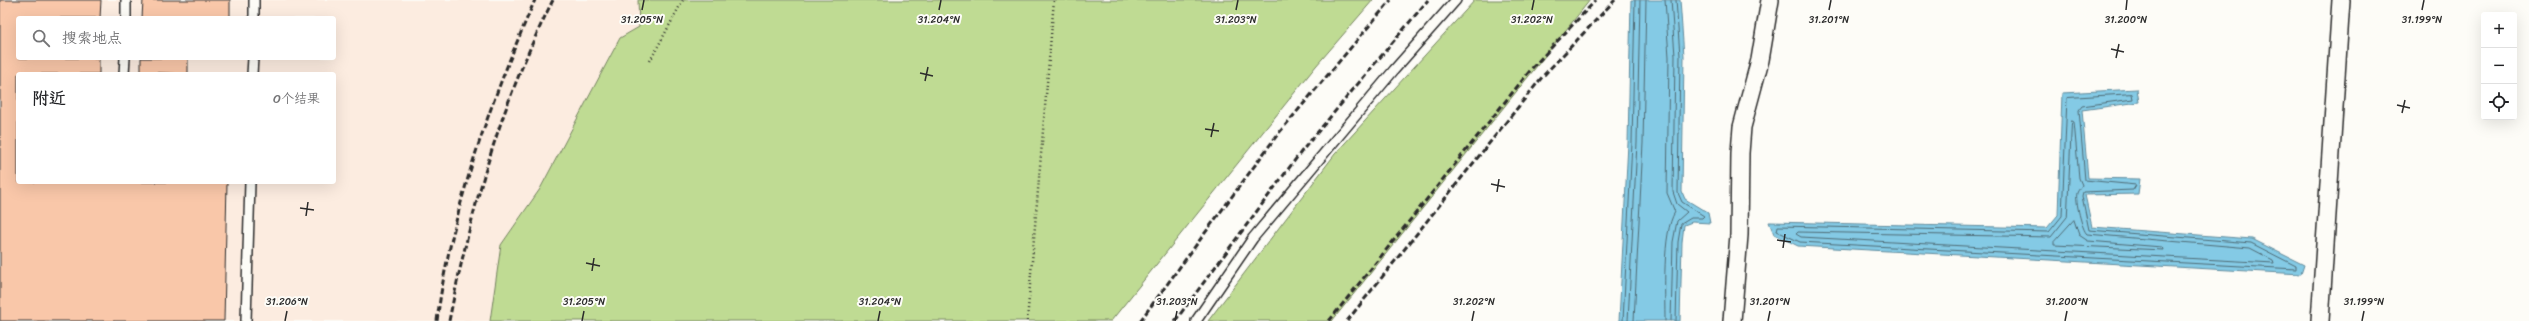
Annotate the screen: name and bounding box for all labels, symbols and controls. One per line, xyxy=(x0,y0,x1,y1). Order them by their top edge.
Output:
text: 31.205°N xyxy=(621,11,663,29)
text: 31.204°N xyxy=(918,11,960,29)
text: 31.203°N xyxy=(1215,11,1257,29)
text: 31.202°N xyxy=(1511,11,1553,29)
text: 31.201°N xyxy=(1809,11,1849,29)
text: 31.200°N xyxy=(2105,11,2147,29)
text: 31.199°N xyxy=(2402,11,2442,29)
map controls xyxy=(2481,12,2517,120)
button: + xyxy=(2481,12,2517,48)
search box xyxy=(16,16,336,60)
text: 搜索地点 xyxy=(62,25,122,51)
icon: search xyxy=(30,27,52,49)
button: − xyxy=(2481,48,2517,84)
text: 附近 xyxy=(32,83,66,113)
button: locate xyxy=(2481,84,2517,120)
text: 0个结果 xyxy=(273,87,320,110)
text: 31.206°N xyxy=(266,293,308,311)
text: 31.205°N xyxy=(563,293,605,311)
text: 31.204°N xyxy=(859,293,901,311)
text: 31.203°N xyxy=(1156,293,1198,311)
text: 31.202°N xyxy=(1453,293,1495,311)
text: 31.201°N xyxy=(1750,293,1790,311)
text: 31.200°N xyxy=(2046,293,2088,311)
text: 31.199°N xyxy=(2344,293,2384,311)

